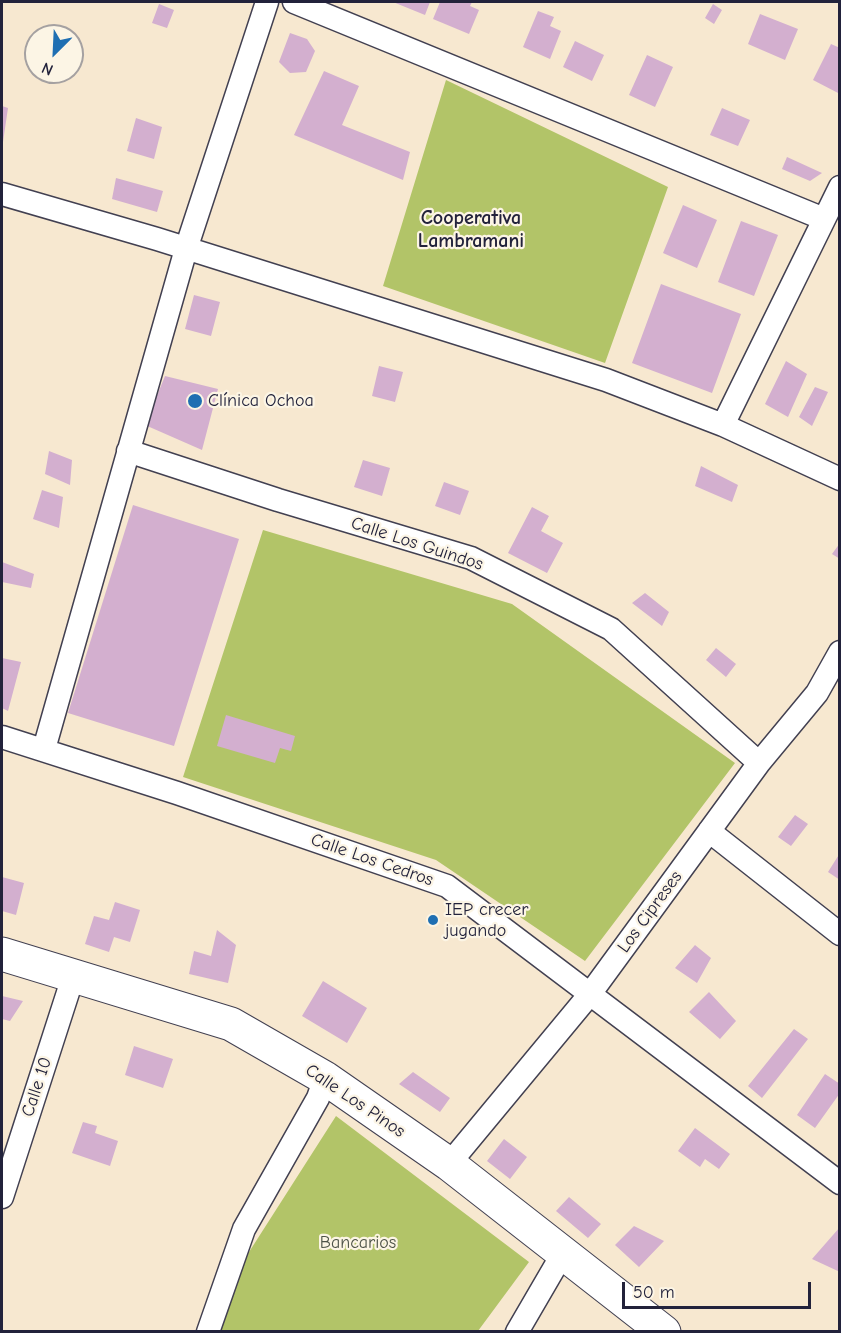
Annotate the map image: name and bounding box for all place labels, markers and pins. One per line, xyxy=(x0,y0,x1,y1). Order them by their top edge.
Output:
place label: Clínica Ochoa xyxy=(208,390,314,412)
marker: Clínica Ochoa xyxy=(186,392,204,410)
place label: IEP crecer jugando xyxy=(445,899,528,942)
marker: IEP crecer jugando xyxy=(426,913,440,927)

